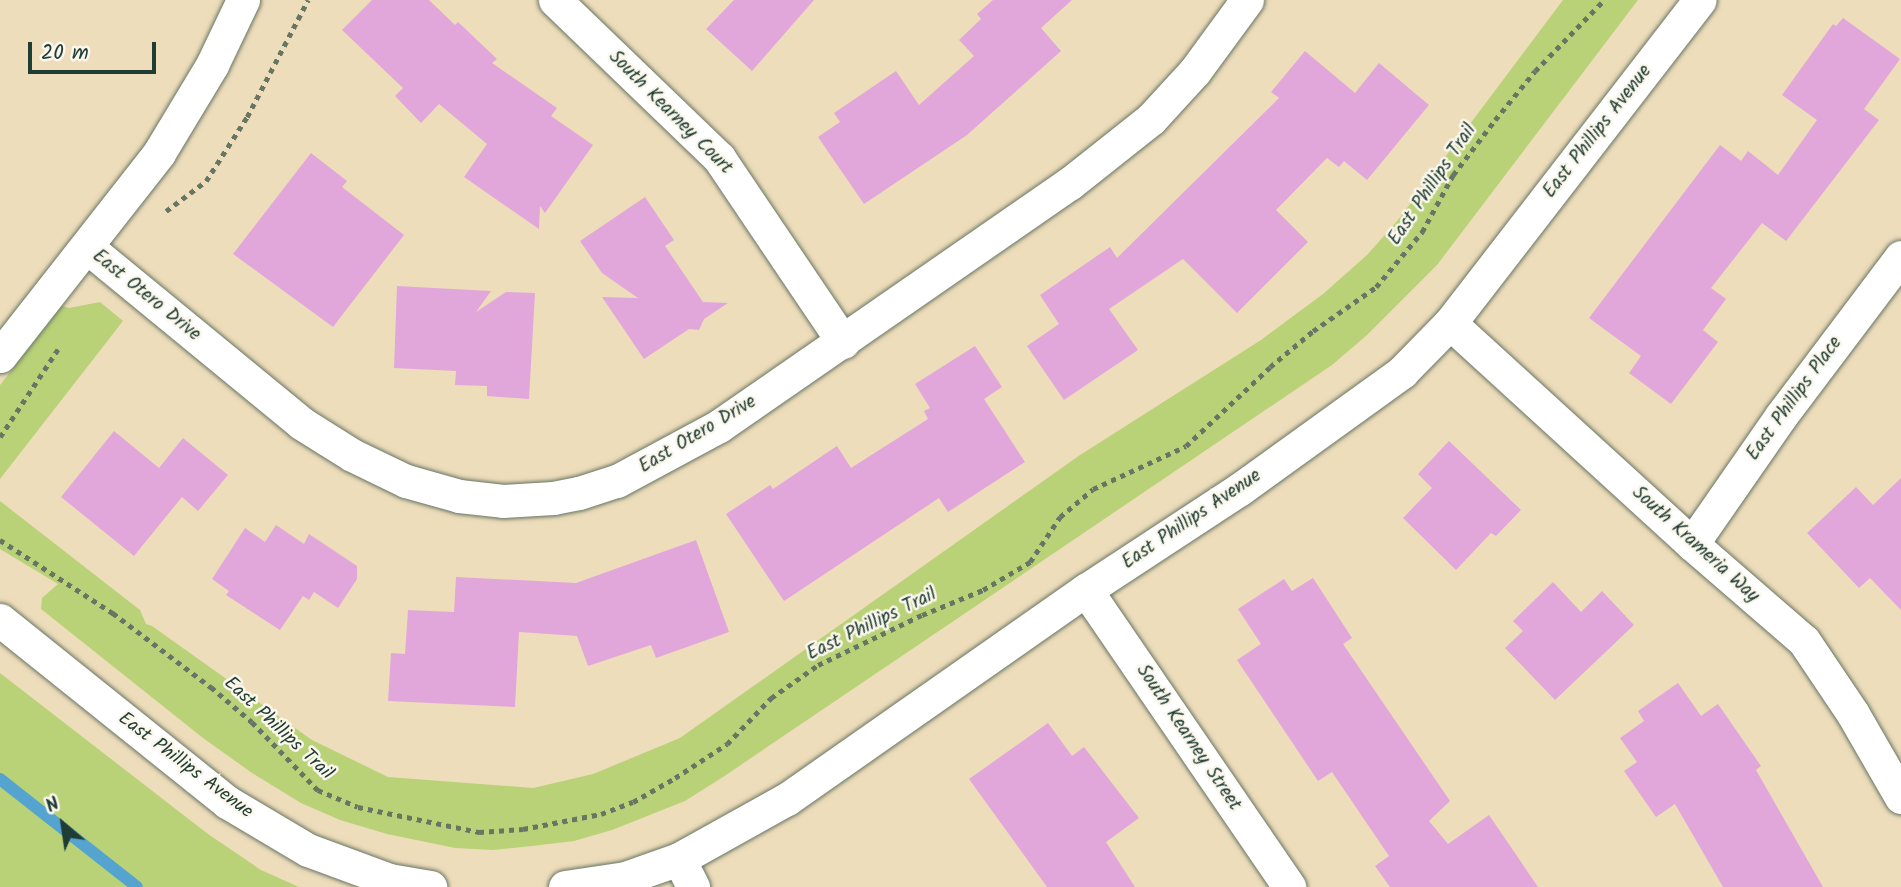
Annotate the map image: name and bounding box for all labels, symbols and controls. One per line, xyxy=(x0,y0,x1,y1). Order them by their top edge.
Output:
scale bar xyxy=(32,28,159,72)
text: 20 m xyxy=(41,37,89,70)
street label: South Kearney Court xyxy=(603,46,737,180)
street label: East Phillips Avenue xyxy=(1539,61,1657,203)
street label: East Phillips Trail xyxy=(1384,120,1482,250)
street label: East Otero Drive xyxy=(87,245,205,347)
street label: East Phillips Place xyxy=(1742,333,1848,465)
street label: East Otero Drive xyxy=(635,391,761,479)
street label: East Phillips Avenue xyxy=(1118,465,1266,575)
street label: South Krameria Way xyxy=(1627,482,1763,608)
street label: East Phillips Trail xyxy=(804,584,940,666)
street label: South Kearney Street xyxy=(1131,661,1245,815)
street label: East Phillips Trail xyxy=(219,672,337,786)
street label: East Phillips Avenue xyxy=(113,708,257,824)
north arrow xyxy=(28,789,98,859)
text: N xyxy=(40,790,65,822)

